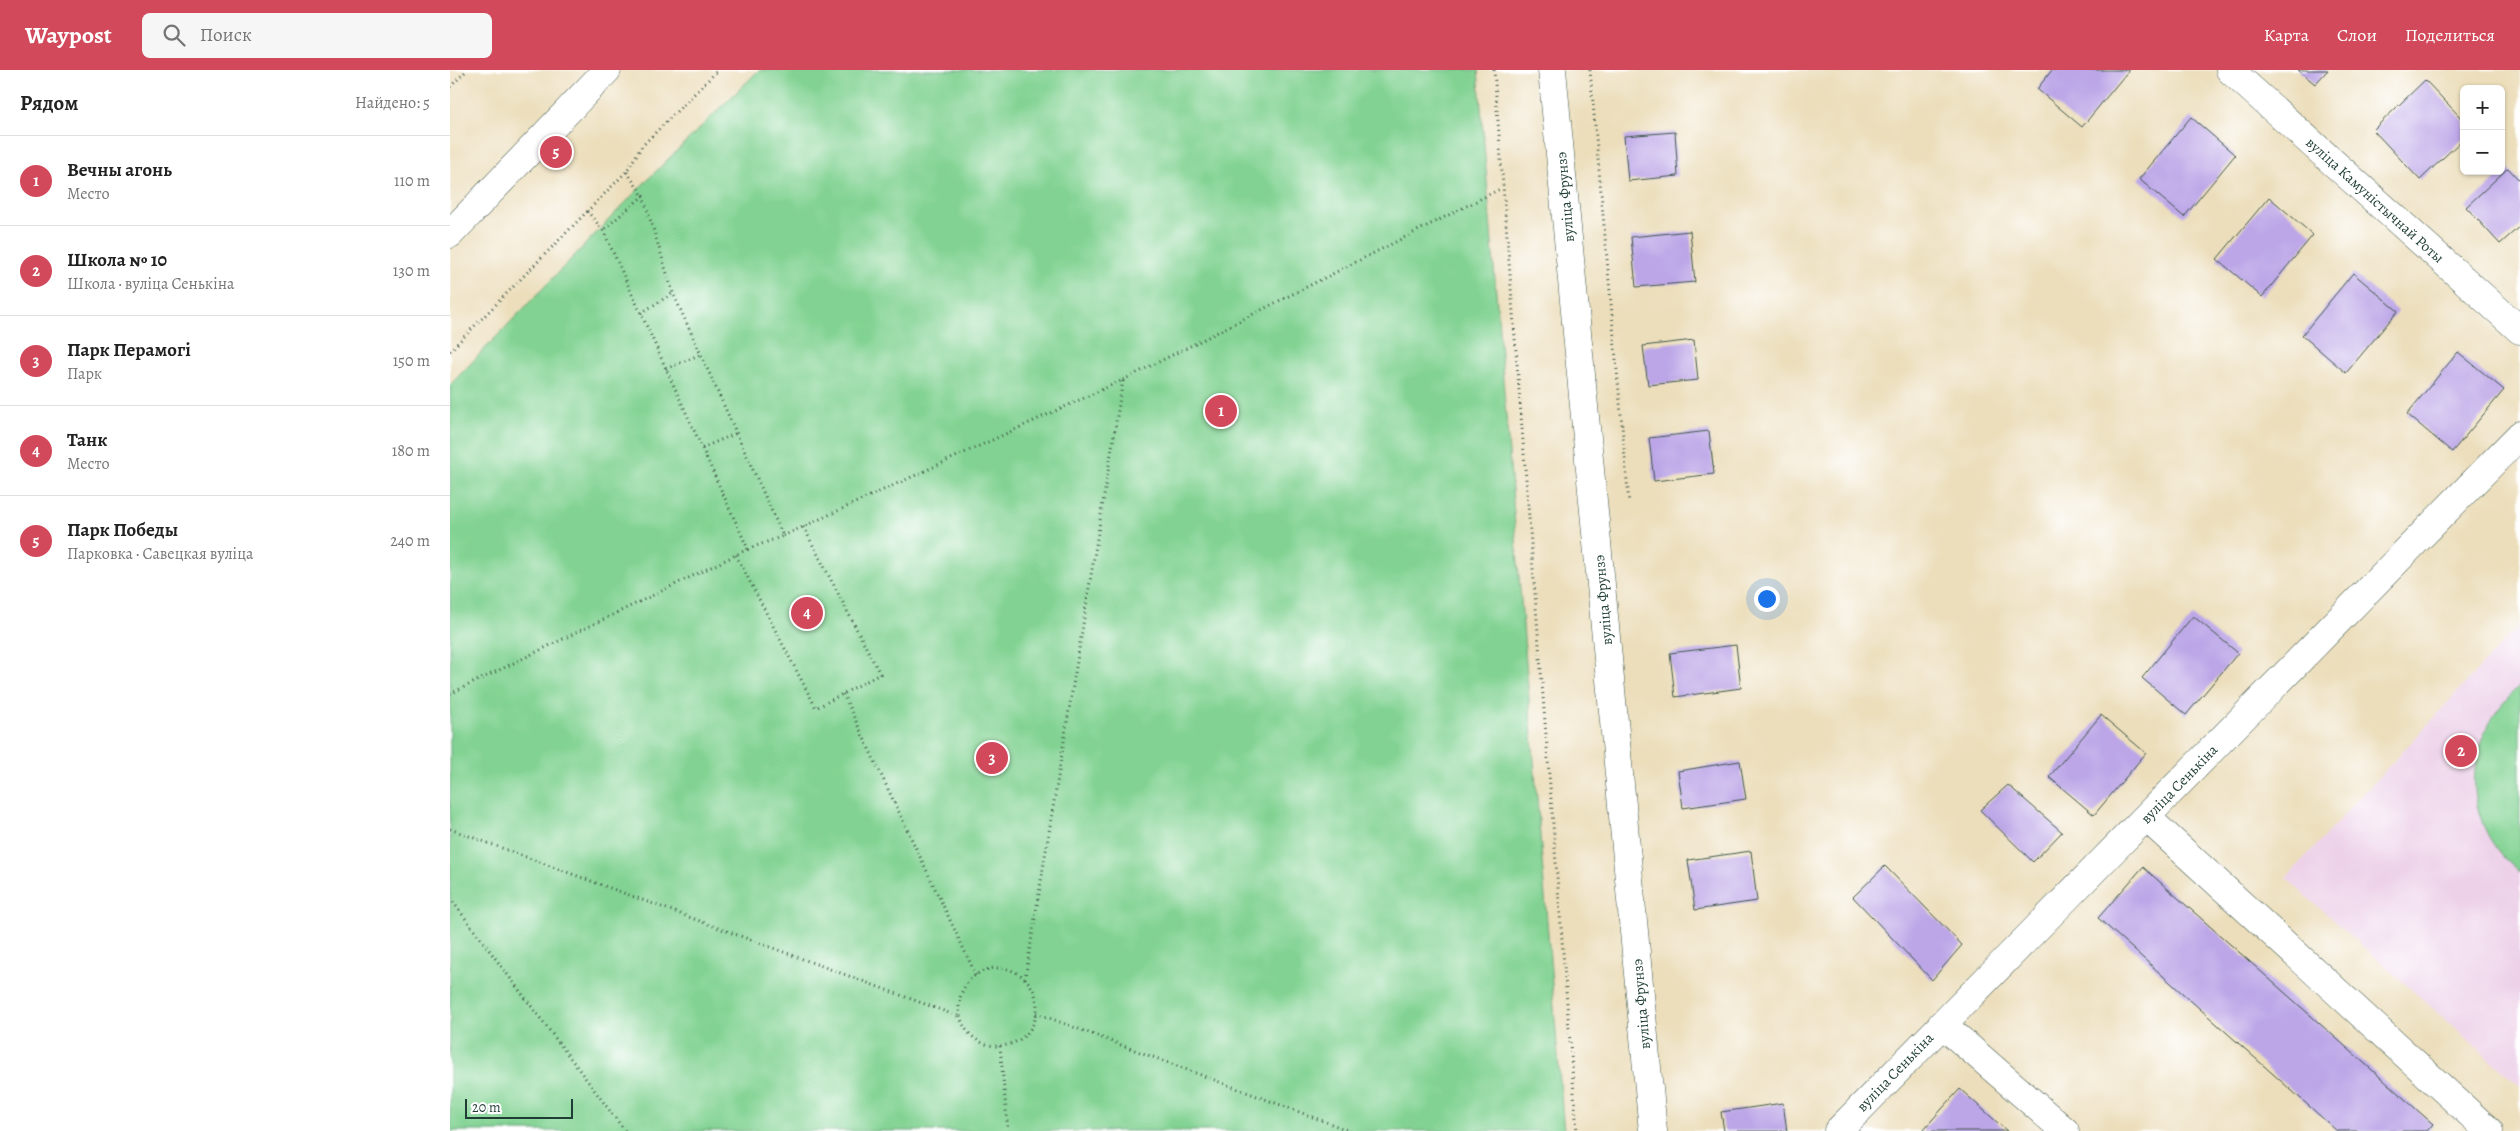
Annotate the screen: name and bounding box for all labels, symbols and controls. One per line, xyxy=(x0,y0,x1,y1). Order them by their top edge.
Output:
search box xyxy=(142,13,492,58)
text: Waypost xyxy=(25,19,112,51)
icon: search xyxy=(160,21,188,49)
text: Поиск xyxy=(200,22,252,48)
text: Карта xyxy=(2264,23,2309,47)
text: Слои xyxy=(2337,23,2377,47)
text: Поделиться xyxy=(2405,23,2495,47)
map controls xyxy=(2460,85,2505,175)
button: + xyxy=(2460,85,2505,130)
text: Рядом xyxy=(20,89,78,117)
text: Найдено: 5 xyxy=(355,92,430,114)
button: − xyxy=(2460,130,2505,175)
street label: вуліца Камуністычнай Роты xyxy=(2302,132,2448,268)
pin: 5 xyxy=(540,133,572,171)
street label: вуліца Фрунзэ xyxy=(1551,151,1579,243)
text: Вечны агонь xyxy=(67,157,172,183)
text: 1 xyxy=(33,170,39,192)
text: 110 m xyxy=(394,170,430,192)
text: Место xyxy=(67,183,110,205)
text: Школа № 10 xyxy=(67,247,167,273)
text: 2 xyxy=(32,260,40,282)
text: 130 m xyxy=(393,260,430,282)
text: Школа · вуліца Сенькіна xyxy=(67,273,234,295)
text: Парк Перамогі xyxy=(67,337,191,363)
text: 3 xyxy=(33,350,39,372)
text: 150 m xyxy=(393,350,430,372)
text: Парк xyxy=(67,363,102,385)
pin: 1 xyxy=(1205,392,1237,430)
text: Танк xyxy=(67,427,108,453)
text: 4 xyxy=(32,440,40,462)
text: 180 m xyxy=(392,440,430,462)
text: Место xyxy=(67,453,110,475)
text: Парк Победы xyxy=(67,517,178,543)
text: 5 xyxy=(33,530,39,552)
text: 240 m xyxy=(390,530,430,552)
text: Парковка · Савецкая вуліца xyxy=(67,543,253,565)
street label: вуліца Фрунзэ xyxy=(1589,554,1617,646)
your location xyxy=(1754,586,1780,612)
pin: 4 xyxy=(791,594,823,632)
pin: 2 xyxy=(2445,732,2477,770)
pin: 3 xyxy=(976,739,1008,777)
street label: вуліца Сенькіна xyxy=(2136,740,2222,828)
street label: вуліца Фрунзэ xyxy=(1627,958,1655,1050)
street label: вуліца Сенькіна xyxy=(1852,1028,1938,1116)
scale bar xyxy=(465,1096,572,1119)
text: 20 m xyxy=(472,1098,501,1117)

